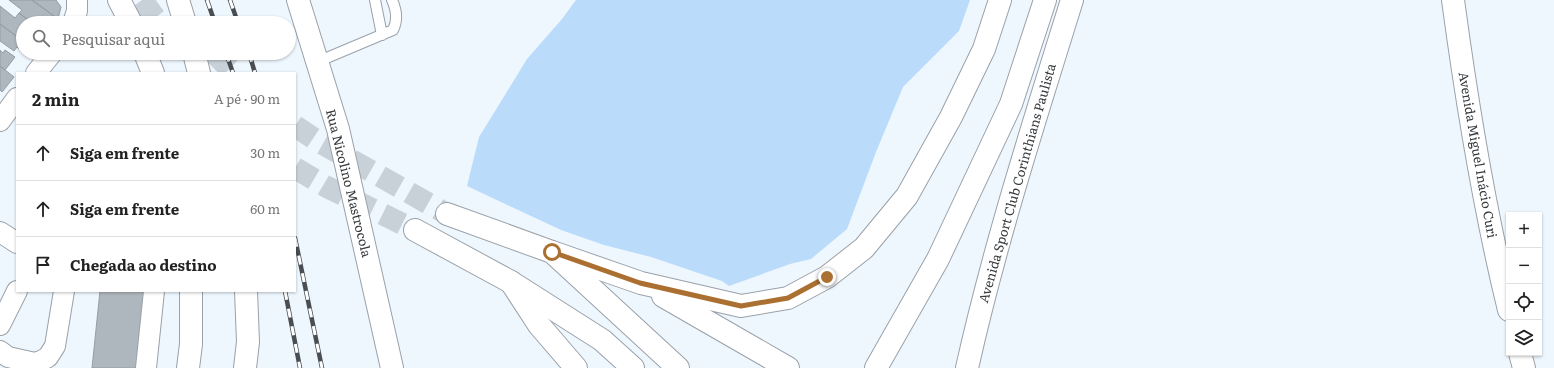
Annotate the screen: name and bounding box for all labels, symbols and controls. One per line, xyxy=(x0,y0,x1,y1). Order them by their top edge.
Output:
search box xyxy=(16,16,296,60)
icon: search xyxy=(30,27,52,49)
text: Pesquisar aqui xyxy=(62,27,165,50)
street label: Avenida Sport Club Corinthians Paulista xyxy=(973,61,1060,305)
street label: Avenida Miguel Inácio Curi xyxy=(1454,70,1503,240)
text: 2 min xyxy=(32,86,80,111)
text: A pé · 90 m xyxy=(214,89,280,108)
street label: Rua Nicolino Mastrocola xyxy=(322,107,377,259)
text: Siga em frente xyxy=(70,141,179,164)
icon: ahead xyxy=(32,142,54,164)
text: 30 m xyxy=(250,143,280,162)
text: Siga em frente xyxy=(70,197,179,220)
icon: ahead xyxy=(32,198,54,220)
text: 60 m xyxy=(250,199,280,218)
map controls xyxy=(1506,212,1542,356)
button: + xyxy=(1506,212,1542,248)
route start xyxy=(543,243,561,261)
button: − xyxy=(1506,248,1542,284)
text: Chegada ao destino xyxy=(70,253,217,276)
icon: arrive xyxy=(32,254,54,276)
route end xyxy=(818,268,836,286)
button: locate xyxy=(1506,284,1542,320)
button: layers xyxy=(1506,320,1542,356)

